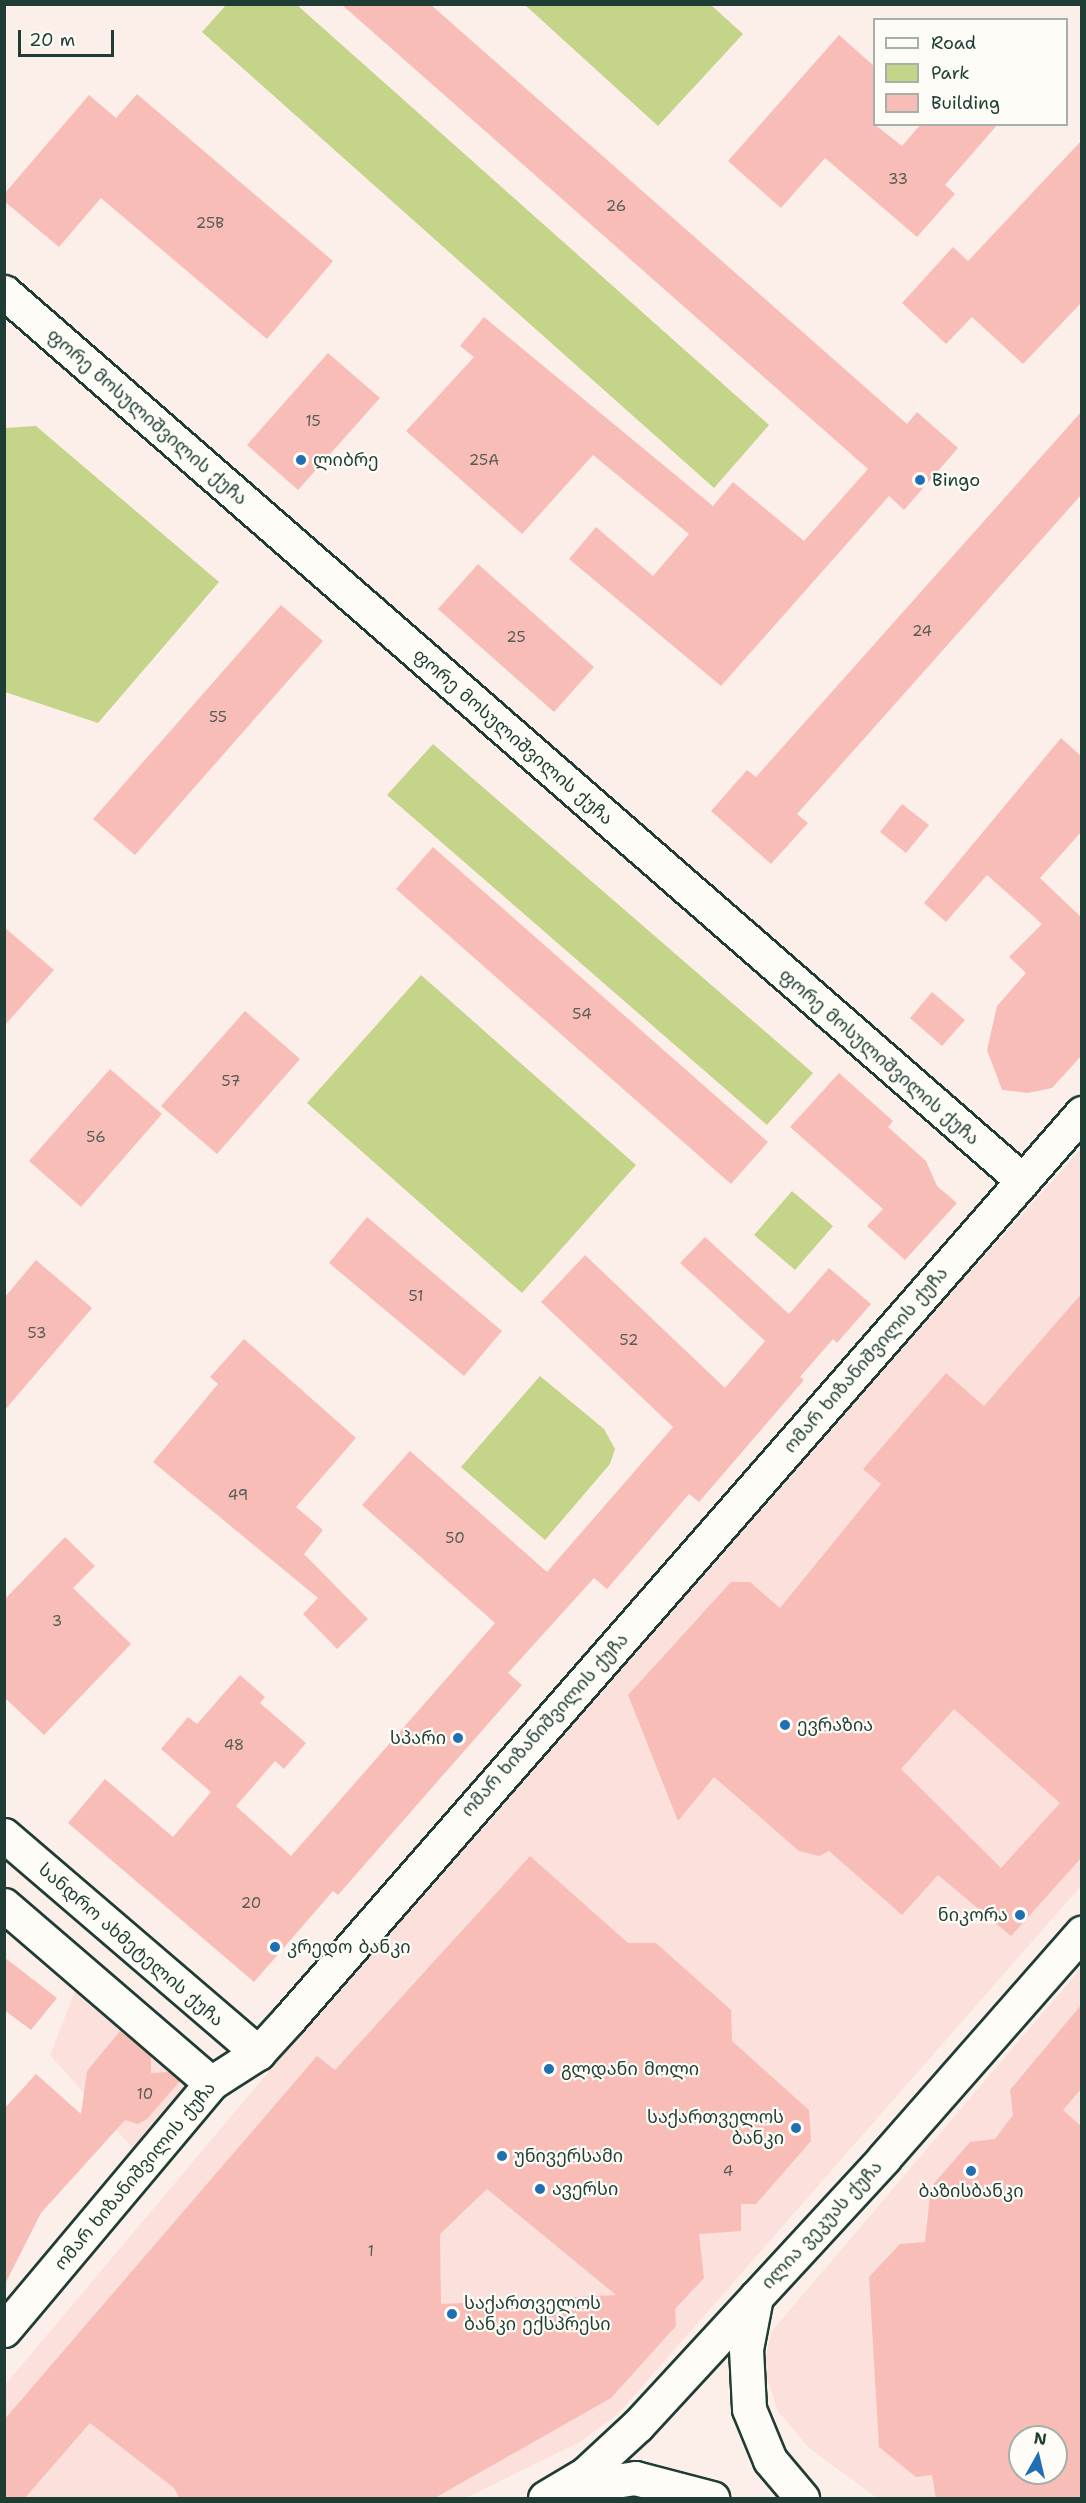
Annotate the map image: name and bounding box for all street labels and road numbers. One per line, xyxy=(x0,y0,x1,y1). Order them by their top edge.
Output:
street label: ფორე მოსულიშვილის ქუჩა xyxy=(43,324,251,510)
street label: ფორე მოსულიშვილის ქუჩა xyxy=(409,644,617,830)
street label: ფორე მოსულიშვილის ქუჩა xyxy=(775,964,983,1150)
street label: ომარ ხიზანიშვილის ქუჩა xyxy=(779,1263,953,1457)
street label: ომარ ხიზანიშვილის ქუჩა xyxy=(457,1629,633,1821)
street label: სანდრო ახმეტელის ქუჩა xyxy=(34,1859,228,2031)
street label: ომარ ხიზანიშვილის ქუჩა xyxy=(50,2077,220,2275)
street label: ილია ვეკუას ქუჩა xyxy=(757,2157,887,2293)

